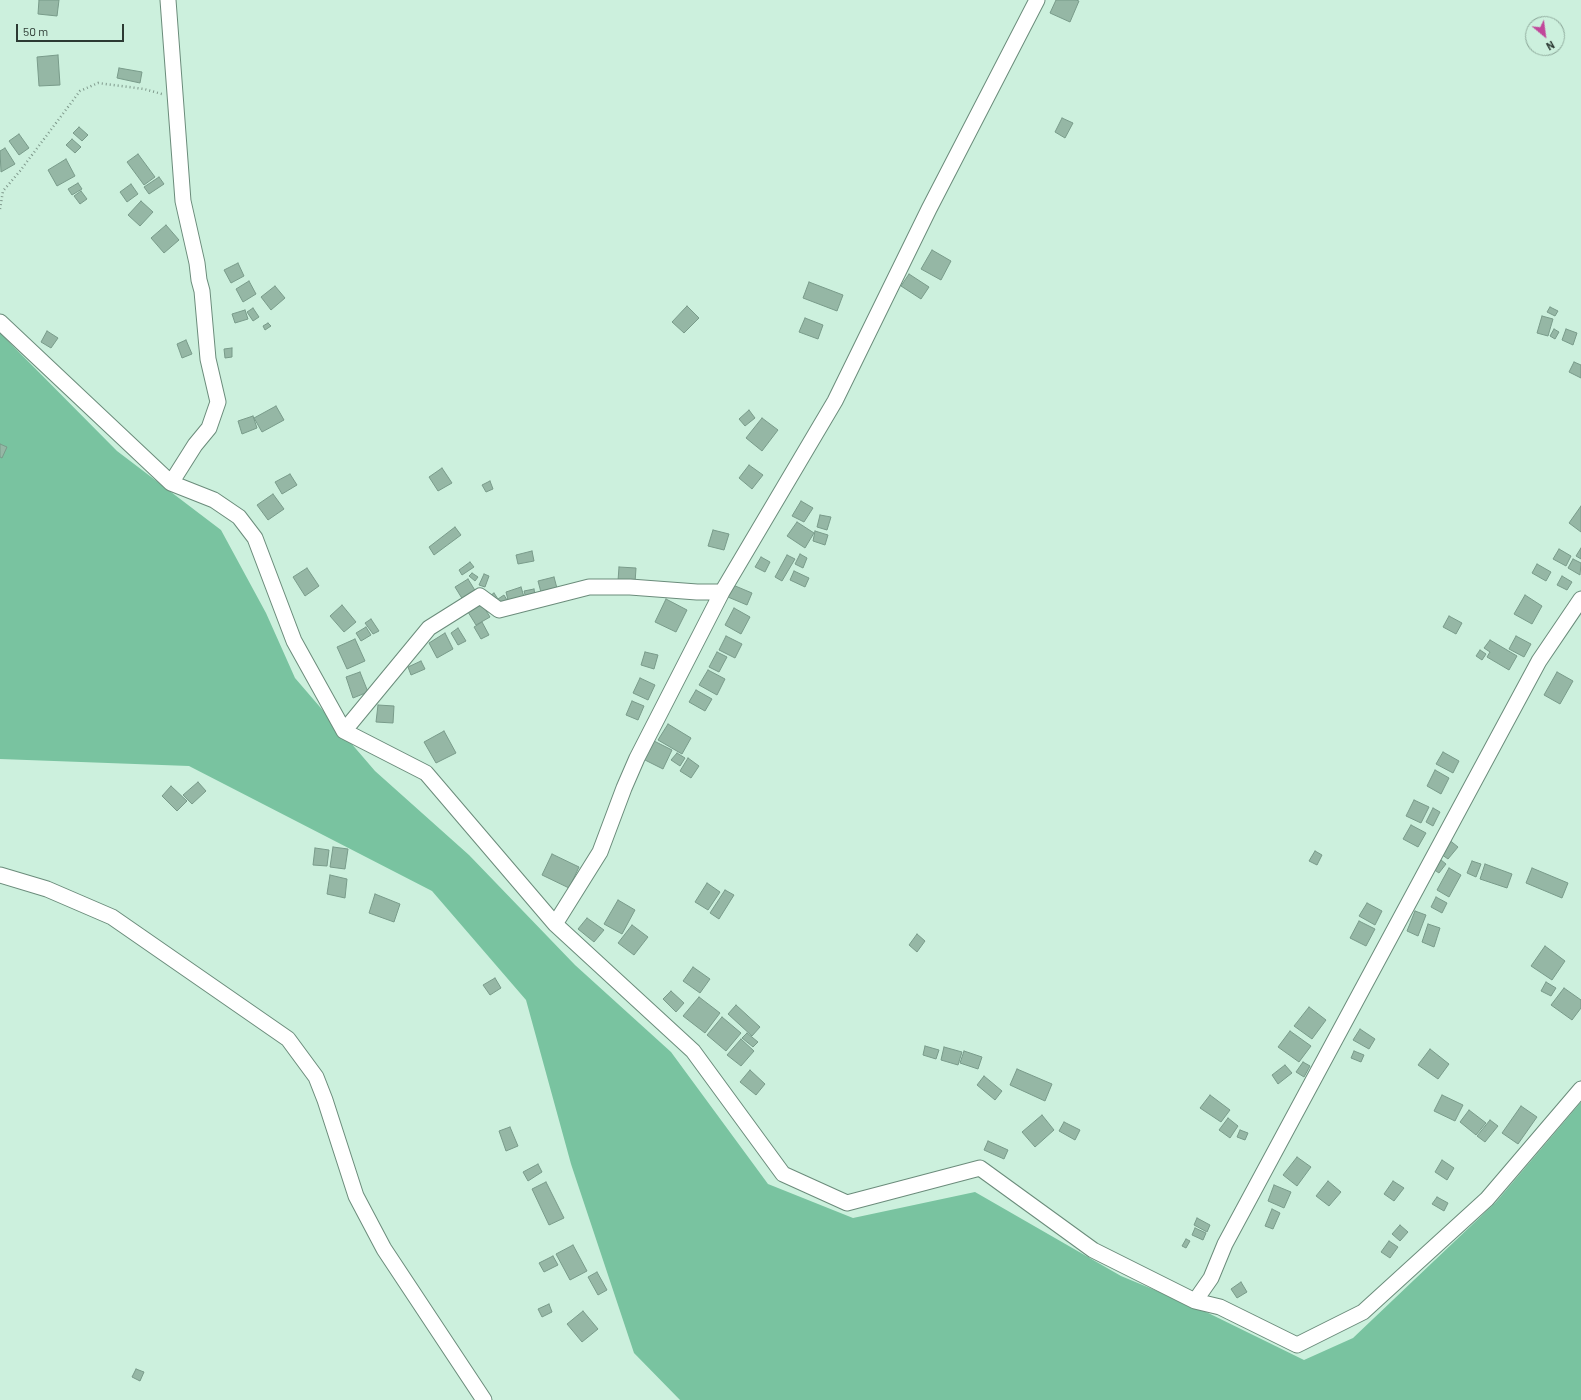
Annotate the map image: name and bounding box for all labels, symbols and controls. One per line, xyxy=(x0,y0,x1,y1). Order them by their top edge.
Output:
scale bar xyxy=(18,16,126,42)
north arrow xyxy=(1525,16,1565,56)
text: 50 m xyxy=(23,24,48,38)
text: N xyxy=(1544,39,1557,54)

